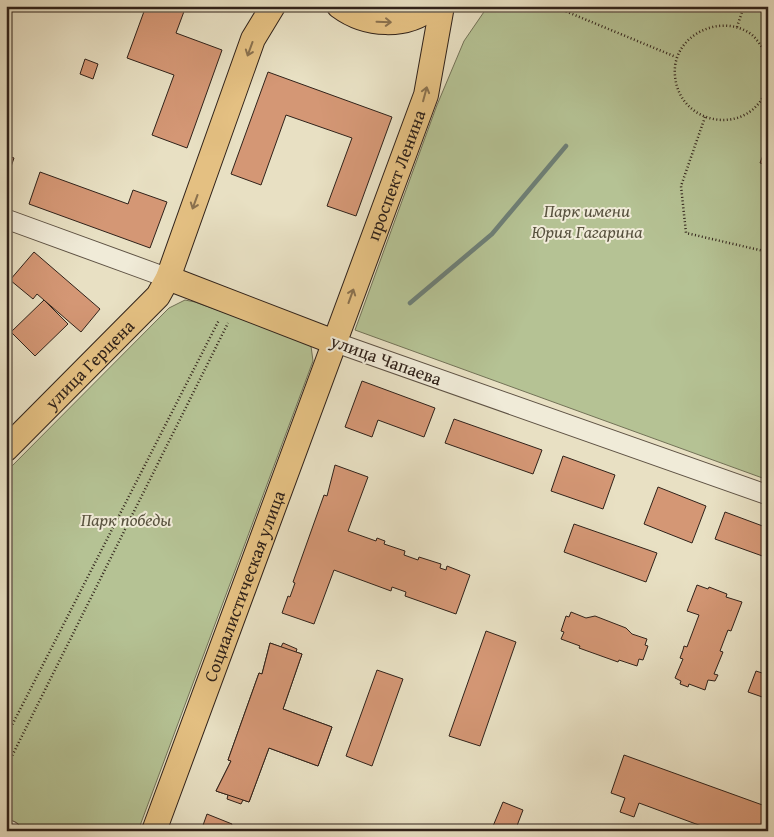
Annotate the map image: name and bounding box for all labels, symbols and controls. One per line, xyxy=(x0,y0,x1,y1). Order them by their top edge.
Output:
one-way arrow xyxy=(375,17,391,27)
one-way arrow xyxy=(245,41,254,56)
one-way arrow xyxy=(421,87,431,103)
street label: проспект Ленина xyxy=(359,105,433,244)
one-way arrow xyxy=(190,194,199,209)
park label: Парк имени Юрия Гагарина xyxy=(532,197,643,245)
one-way arrow xyxy=(347,289,356,304)
street label: улица Герцена xyxy=(38,313,141,416)
street label: улица Чапаева xyxy=(326,327,446,392)
street label: Социалистическая улица xyxy=(196,486,292,686)
park label: Парк победы xyxy=(81,506,171,533)

